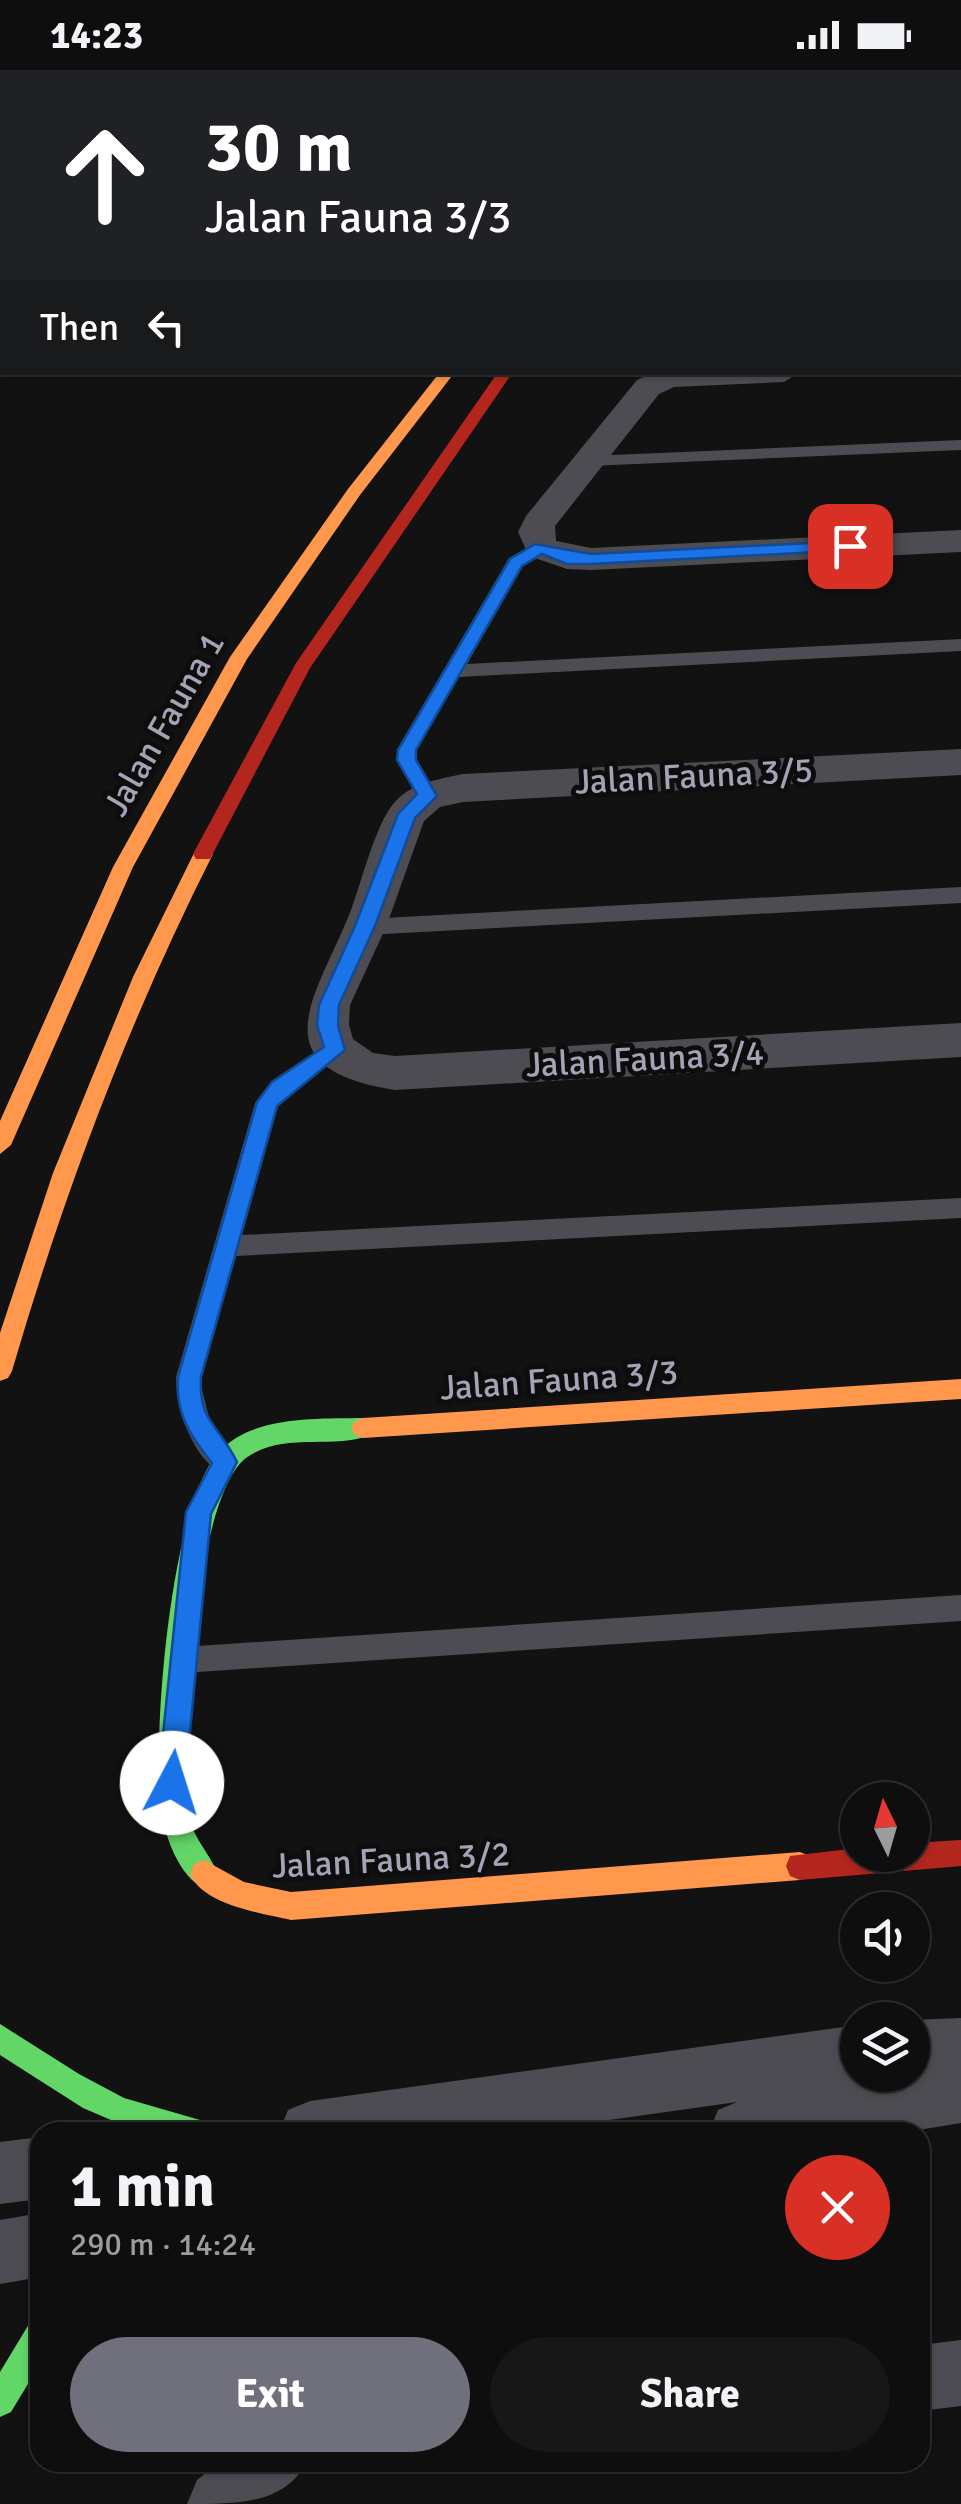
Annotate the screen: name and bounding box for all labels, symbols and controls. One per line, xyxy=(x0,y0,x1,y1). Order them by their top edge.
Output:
text: 14:23 xyxy=(50,12,143,59)
text: 30 m xyxy=(205,104,353,190)
icon: ahead xyxy=(40,110,170,240)
text: Jalan Fauna 3/3 xyxy=(205,190,512,245)
icon: left xyxy=(139,300,194,355)
text: Then xyxy=(40,304,119,351)
pin xyxy=(808,504,893,589)
icon: arrive xyxy=(823,519,878,574)
street label: Jalan Fauna 1 xyxy=(94,625,234,823)
street label: Jalan Fauna 3/5 xyxy=(574,748,814,804)
street label: Jalan Fauna 3/4 xyxy=(525,1031,765,1087)
street label: Jalan Fauna 3/3 xyxy=(439,1350,679,1410)
position arrow xyxy=(120,1731,224,1835)
north arrow xyxy=(840,1782,930,1872)
map controls xyxy=(840,1782,930,2092)
street label: Jalan Fauna 3/2 xyxy=(271,1832,511,1888)
button: sound xyxy=(840,1892,930,1982)
button: layers xyxy=(840,2002,930,2092)
text: 1 min xyxy=(70,2150,215,2224)
button: close xyxy=(785,2155,890,2260)
text: 290 m · 14:24 xyxy=(70,2225,256,2264)
button: Exit xyxy=(70,2337,470,2452)
button: Share xyxy=(490,2337,890,2452)

